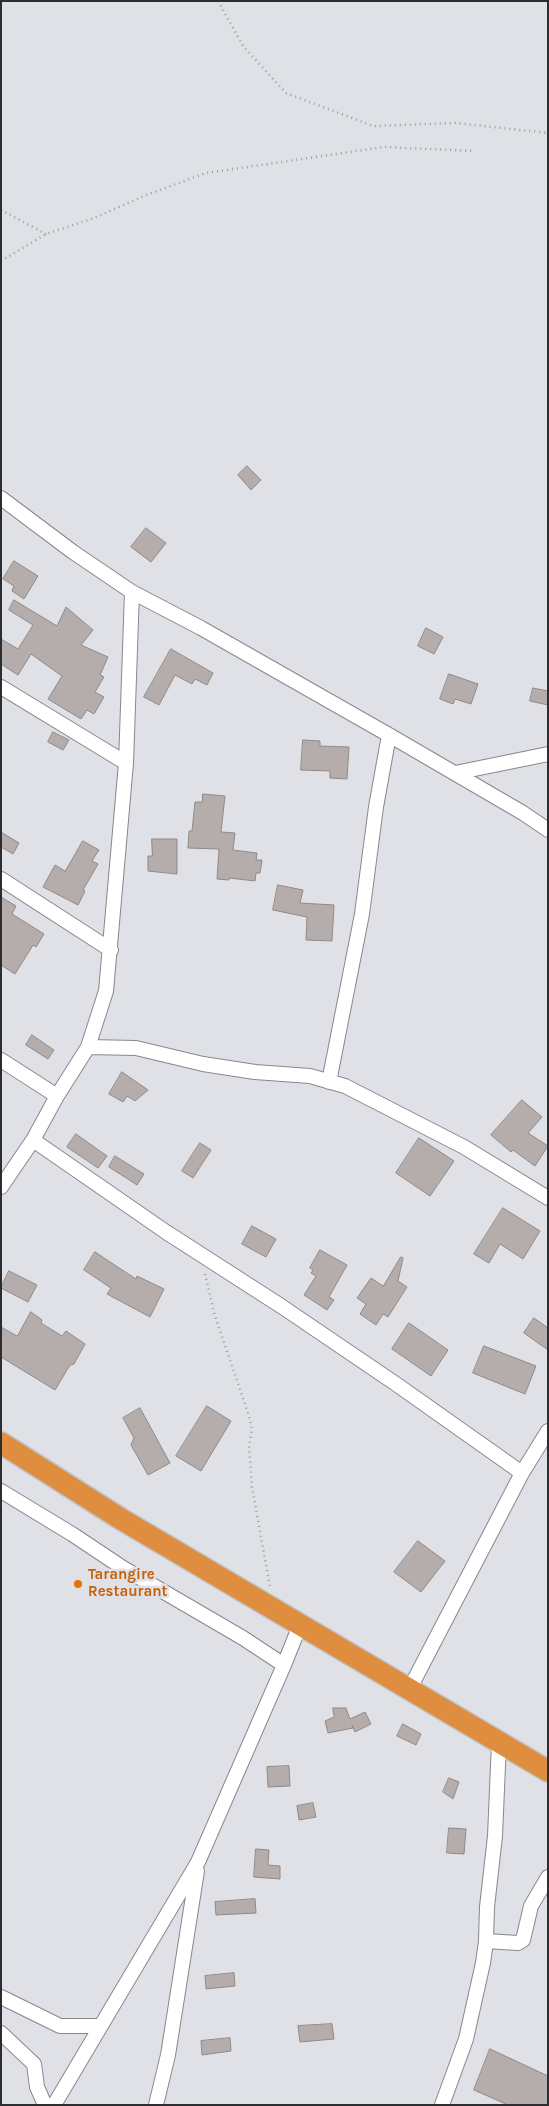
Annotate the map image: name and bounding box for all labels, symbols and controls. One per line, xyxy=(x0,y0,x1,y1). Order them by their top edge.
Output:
place label: Tarangire Restaurant xyxy=(88,1566,168,1601)
marker: Tarangire Restaurant xyxy=(72,1578,84,1590)

